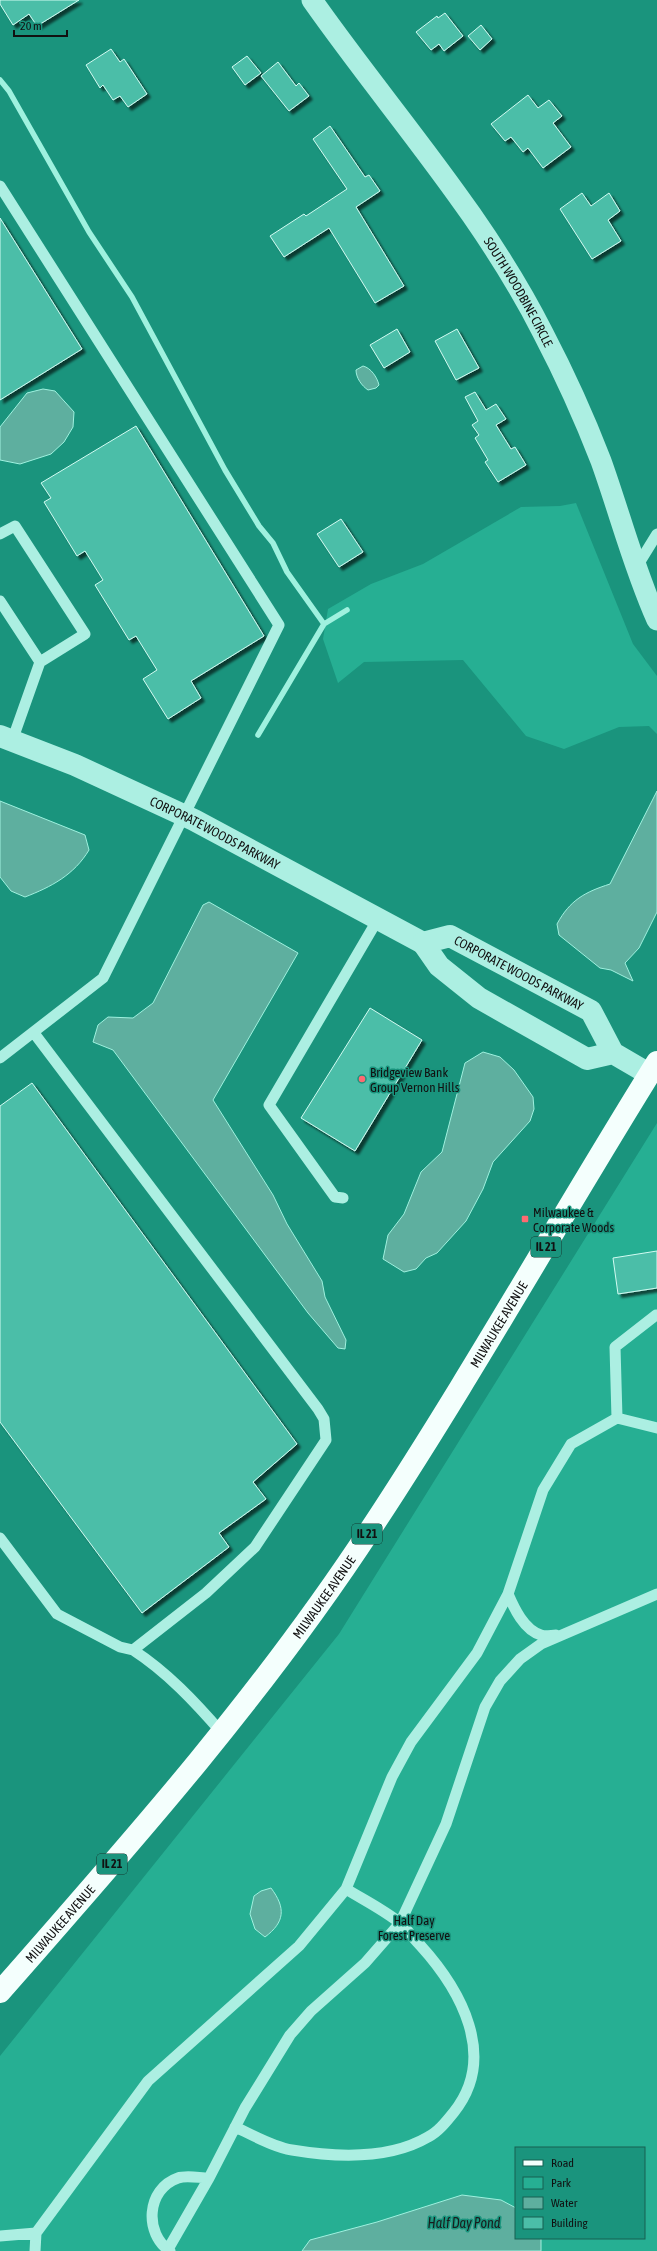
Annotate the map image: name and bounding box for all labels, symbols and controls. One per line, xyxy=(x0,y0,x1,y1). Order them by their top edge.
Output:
scale bar xyxy=(14,12,67,38)
text: 20 m xyxy=(20,19,42,33)
street label: SOUTH WOODBINE CIRCLE xyxy=(481,234,556,350)
street label: CORPORATE WOODS PARKWAY xyxy=(148,793,283,872)
street label: CORPORATE WOODS PARKWAY xyxy=(452,932,586,1013)
place label: Bridgeview Bank Group Vernon Hills xyxy=(370,1065,460,1095)
marker: Bridgeview Bank Group Vernon Hills xyxy=(357,1074,367,1084)
place label: Milwaukee & Corporate Woods xyxy=(533,1205,614,1235)
marker: Milwaukee & Corporate Woods xyxy=(520,1214,530,1224)
road number: IL 21 xyxy=(531,1237,561,1257)
street label: MILWAUKEE AVENUE xyxy=(467,1278,530,1370)
road number: IL 21 xyxy=(352,1524,382,1544)
street label: MILWAUKEE AVENUE xyxy=(289,1553,358,1641)
road number: IL 21 xyxy=(97,1854,127,1874)
street label: MILWAUKEE AVENUE xyxy=(22,1882,98,1965)
park label: Half Day Forest Preserve xyxy=(378,1913,450,1943)
legend xyxy=(515,2147,645,2239)
text: Road xyxy=(551,2156,574,2170)
text: Park xyxy=(551,2176,572,2190)
text: Water xyxy=(551,2196,578,2210)
water label: Half Day Pond xyxy=(428,2215,501,2231)
text: Building xyxy=(551,2216,589,2230)

